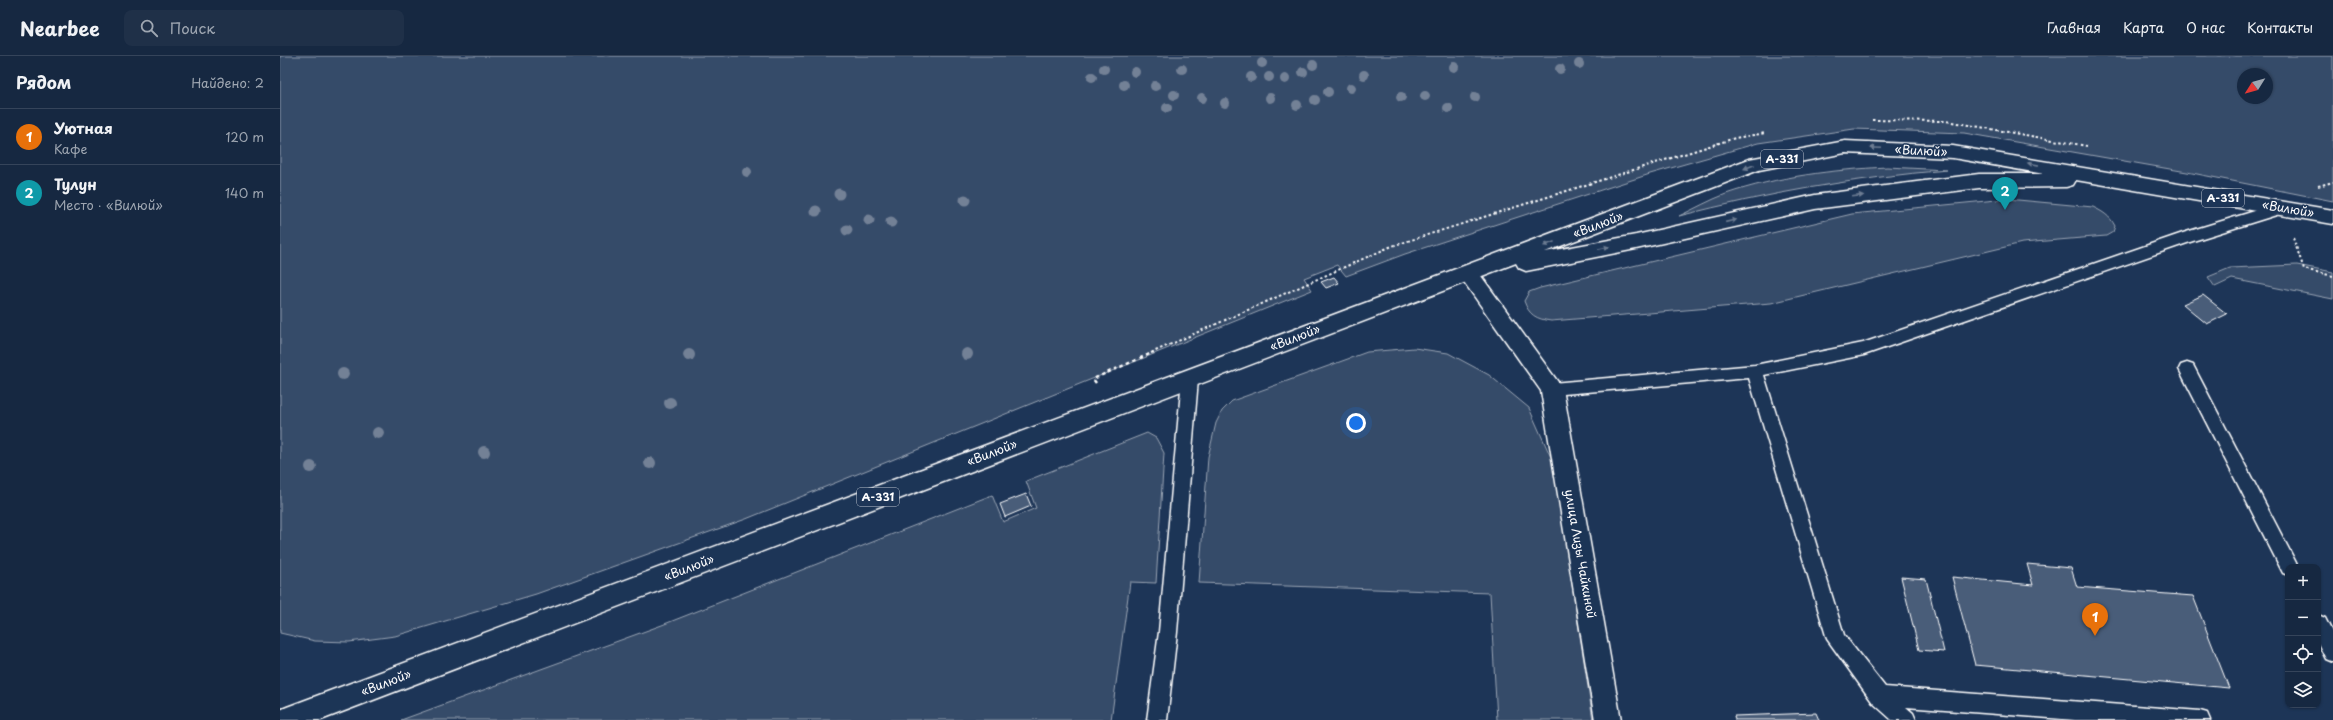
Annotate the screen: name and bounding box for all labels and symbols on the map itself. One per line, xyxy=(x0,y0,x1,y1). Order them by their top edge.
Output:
north arrow xyxy=(2237,68,2273,104)
street label: «Вилюй» xyxy=(1894,140,1948,160)
one-way arrow xyxy=(1870,145,1882,152)
road number: А-331 xyxy=(1761,150,1803,168)
one-way arrow xyxy=(2027,161,2040,167)
one-way arrow xyxy=(1743,164,1754,170)
pin: 2 xyxy=(1992,177,2018,210)
road number: А-331 xyxy=(2202,189,2244,207)
one-way arrow xyxy=(1852,193,1864,200)
street label: «Вилюй» xyxy=(2261,195,2316,221)
street label: «Вилюй» xyxy=(1570,206,1625,242)
one-way arrow xyxy=(1724,217,1737,223)
one-way arrow xyxy=(1542,241,1554,247)
one-way arrow xyxy=(1597,245,1610,251)
street label: «Вилюй» xyxy=(1267,319,1322,355)
your location xyxy=(1346,413,1366,433)
street label: «Вилюй» xyxy=(964,434,1019,470)
road number: А-331 xyxy=(857,488,899,506)
street label: улица Лизы Чайкиной xyxy=(1561,488,1601,620)
street label: «Вилюй» xyxy=(661,549,716,585)
pin: 1 xyxy=(2082,603,2108,636)
street label: «Вилюй» xyxy=(358,664,413,700)

